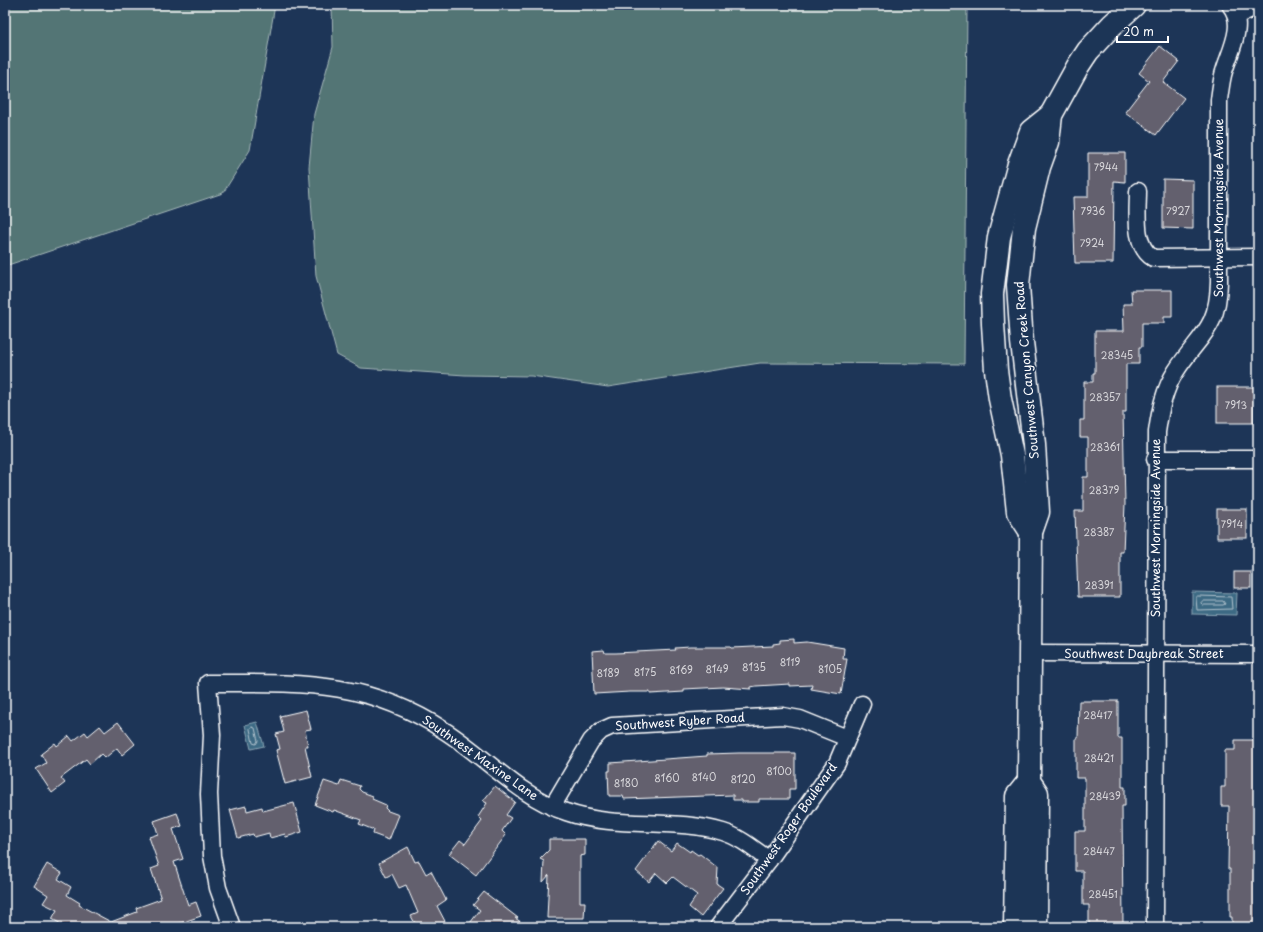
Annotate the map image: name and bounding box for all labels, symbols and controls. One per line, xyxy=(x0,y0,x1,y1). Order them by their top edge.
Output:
scale bar xyxy=(1117,18,1168,44)
text: 20 m xyxy=(1123,22,1154,40)
street label: Southwest Morningside Avenue xyxy=(1209,118,1227,297)
house number: 7944 xyxy=(1094,159,1119,174)
house number: 7936 xyxy=(1081,203,1105,218)
house number: 7927 xyxy=(1166,203,1190,218)
house number: 7924 xyxy=(1080,235,1105,250)
street label: Southwest Canyon Creek Road xyxy=(1009,280,1043,460)
house number: 28345 xyxy=(1101,347,1133,362)
house number: 28357 xyxy=(1089,389,1121,404)
house number: 7913 xyxy=(1225,397,1248,412)
street label: Southwest Morningside Avenue xyxy=(1146,438,1164,617)
house number: 28361 xyxy=(1090,439,1120,454)
house number: 28379 xyxy=(1089,482,1119,497)
house number: 7914 xyxy=(1221,516,1244,531)
house number: 28387 xyxy=(1083,524,1115,539)
house number: 28391 xyxy=(1084,577,1114,592)
street label: Southwest Daybreak Street xyxy=(1064,644,1224,662)
house number: 8119 xyxy=(780,654,800,669)
house number: 8135 xyxy=(742,659,766,674)
house number: 8149 xyxy=(705,661,729,676)
house number: 8105 xyxy=(818,661,842,676)
house number: 8169 xyxy=(669,662,693,677)
house number: 8175 xyxy=(634,664,656,679)
house number: 8189 xyxy=(596,665,620,680)
street label: Southwest Ryber Road xyxy=(615,707,745,735)
house number: 28417 xyxy=(1083,707,1113,722)
street label: Southwest Maxine Lane xyxy=(419,710,542,804)
house number: 28421 xyxy=(1084,750,1114,765)
street label: Southwest Roger Boulevard xyxy=(736,758,841,898)
house number: 8100 xyxy=(766,763,792,778)
house number: 8140 xyxy=(692,769,716,784)
house number: 8160 xyxy=(654,770,680,785)
house number: 8120 xyxy=(730,771,756,786)
house number: 8180 xyxy=(614,775,638,790)
house number: 28439 xyxy=(1089,788,1121,803)
house number: 28447 xyxy=(1083,843,1115,858)
house number: 28451 xyxy=(1088,886,1118,901)

